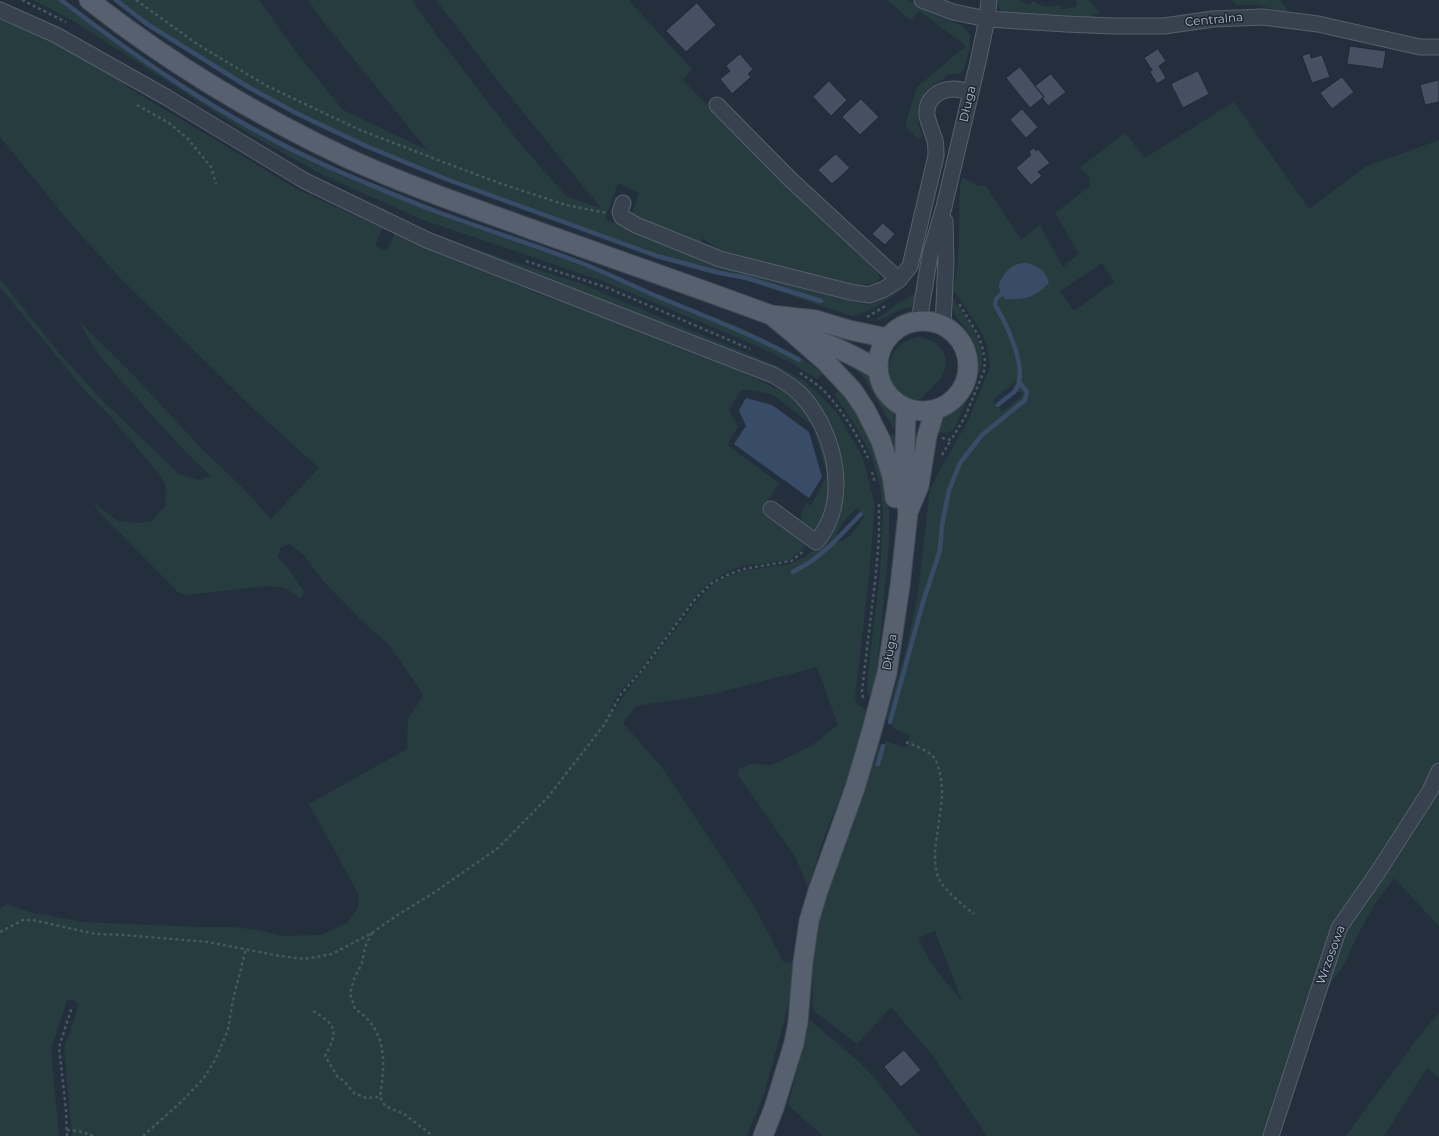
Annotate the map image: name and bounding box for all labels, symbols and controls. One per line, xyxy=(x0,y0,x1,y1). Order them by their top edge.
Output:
street label: Centralna xyxy=(1184,10,1244,30)
street label: Długa xyxy=(957,85,979,123)
street label: Długa xyxy=(880,633,900,671)
street label: Wrzosowa xyxy=(1314,923,1348,987)

